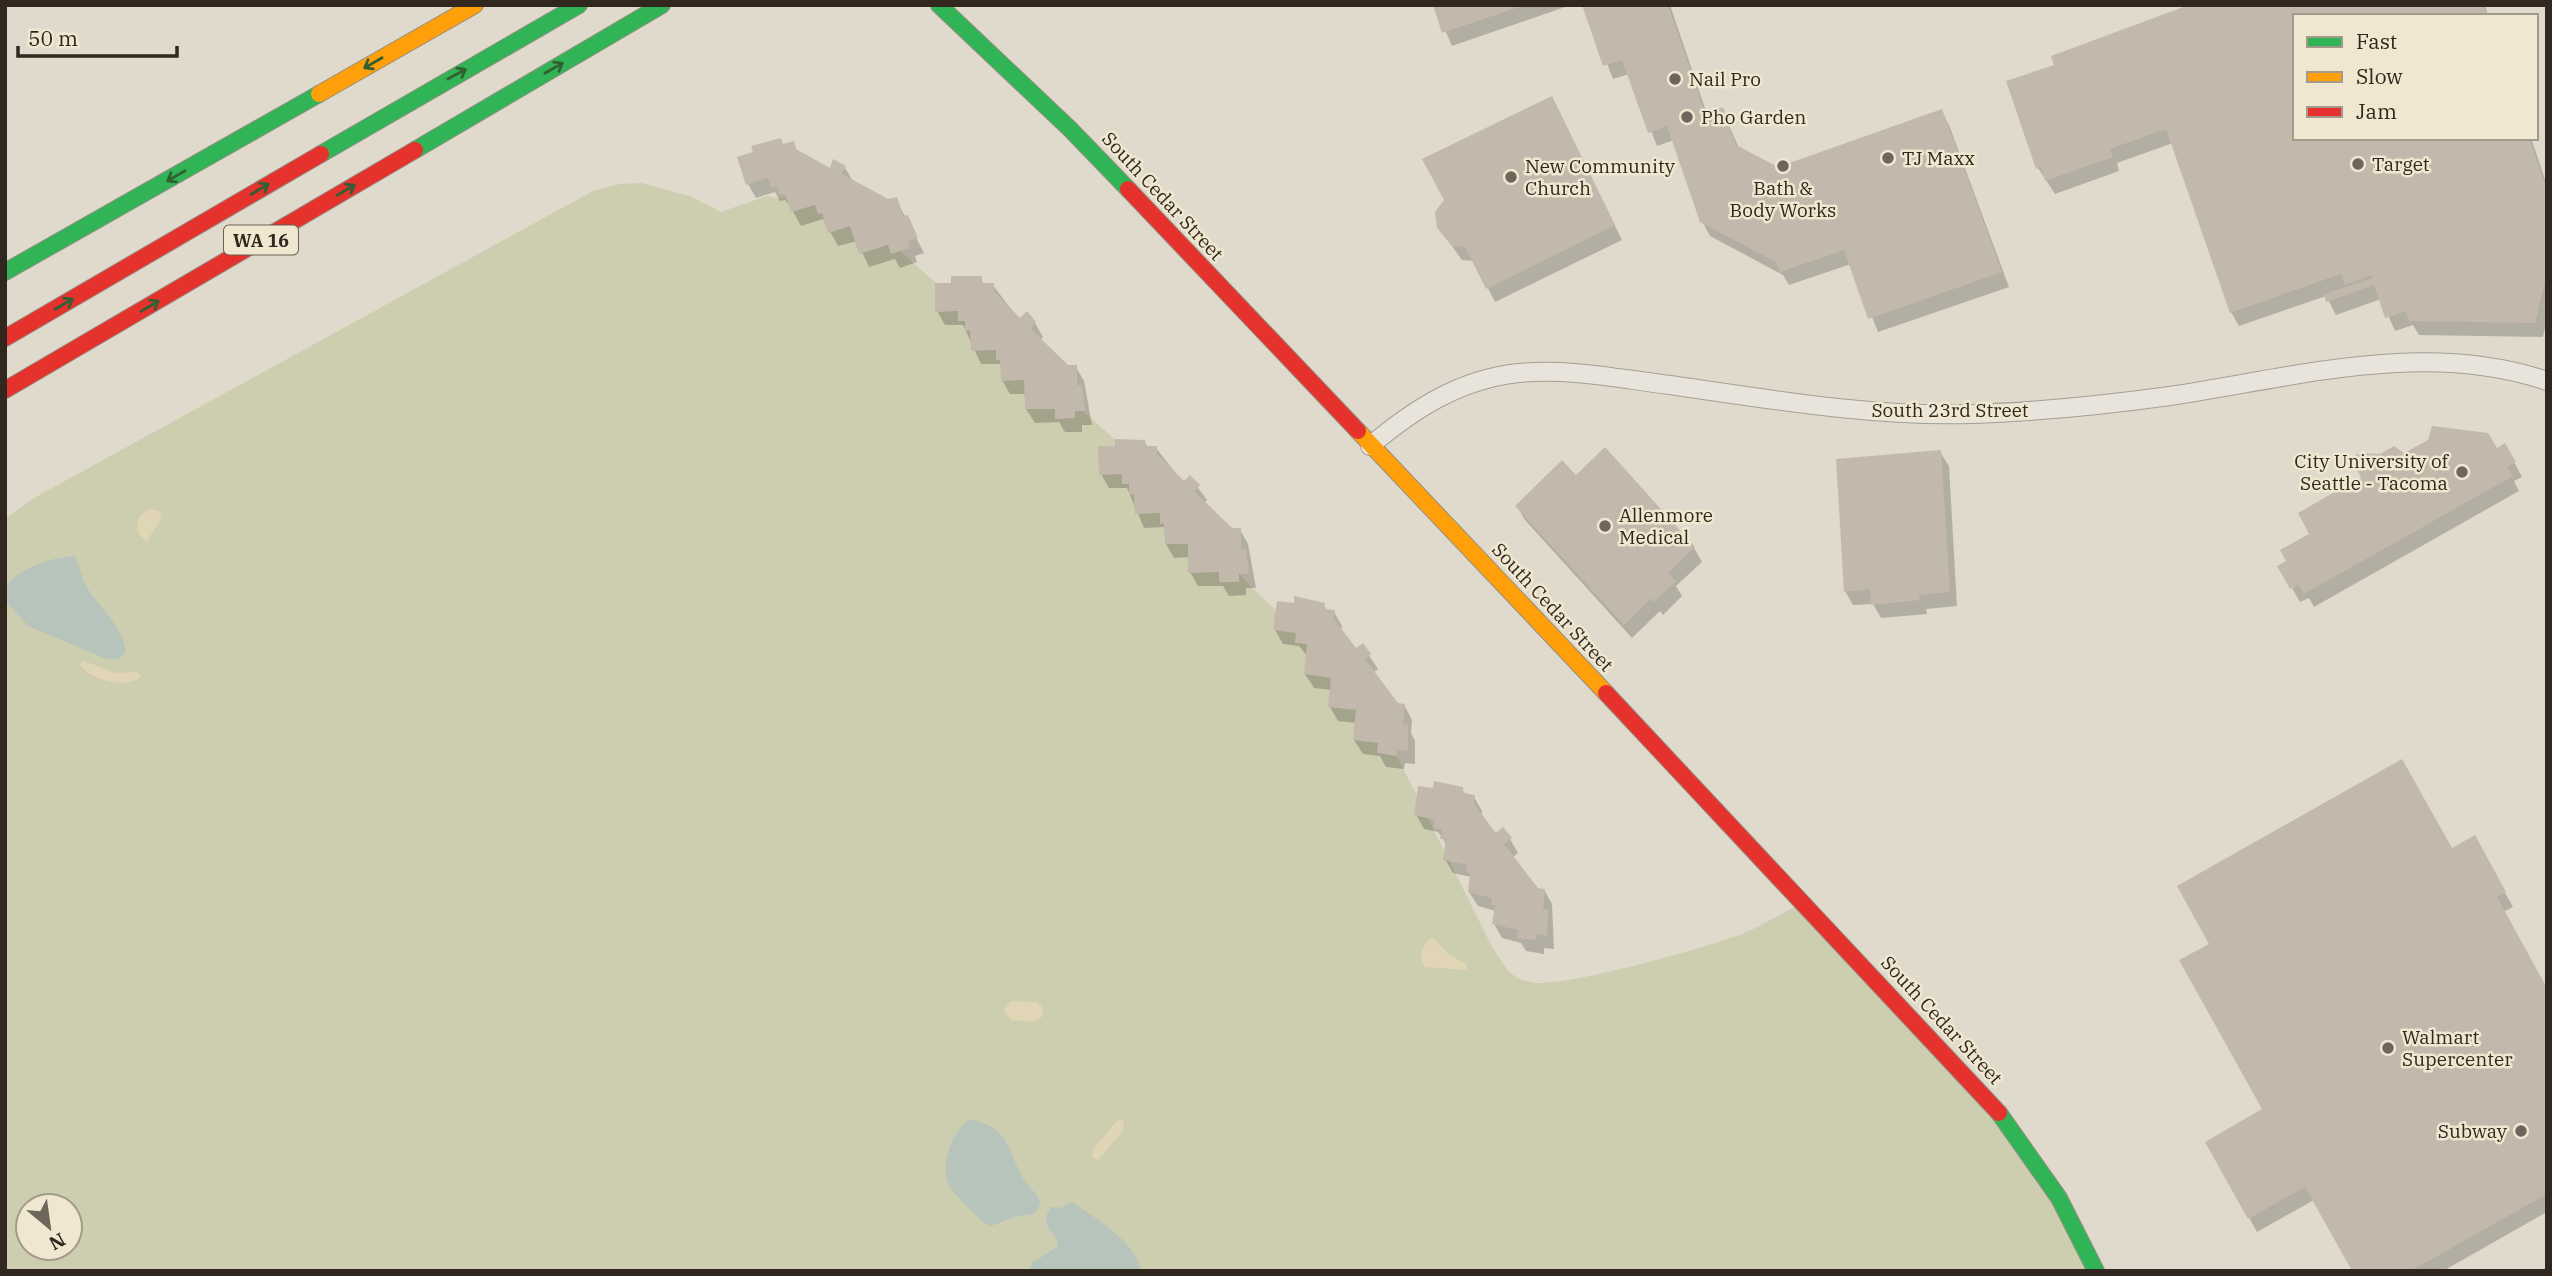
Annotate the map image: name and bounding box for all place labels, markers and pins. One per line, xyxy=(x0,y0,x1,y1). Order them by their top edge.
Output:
place label: Nail Pro xyxy=(1689,67,1761,91)
marker: Nail Pro xyxy=(1667,71,1683,87)
place label: Pho Garden xyxy=(1701,105,1806,129)
marker: Pho Garden xyxy=(1679,109,1695,125)
place label: TJ Maxx xyxy=(1902,146,1975,170)
marker: TJ Maxx xyxy=(1880,150,1896,166)
place label: Target xyxy=(2372,152,2430,176)
place label: New Community Church xyxy=(1525,154,1676,200)
marker: Target xyxy=(2350,156,2366,172)
marker: Bath & Body Works xyxy=(1775,158,1791,174)
marker: New Community Church xyxy=(1503,169,1519,185)
place label: Bath & Body Works xyxy=(1730,176,1836,222)
place label: City University of Seattle - Tacoma xyxy=(2294,449,2450,495)
marker: City University of Seattle - Tacoma xyxy=(2454,464,2470,480)
place label: Allenmore Medical xyxy=(1619,503,1713,549)
marker: Allenmore Medical xyxy=(1597,518,1613,534)
place label: Walmart Supercenter xyxy=(2402,1025,2513,1071)
marker: Walmart Supercenter xyxy=(2380,1040,2396,1056)
place label: Subway xyxy=(2438,1119,2508,1143)
marker: Subway xyxy=(2513,1123,2529,1139)

